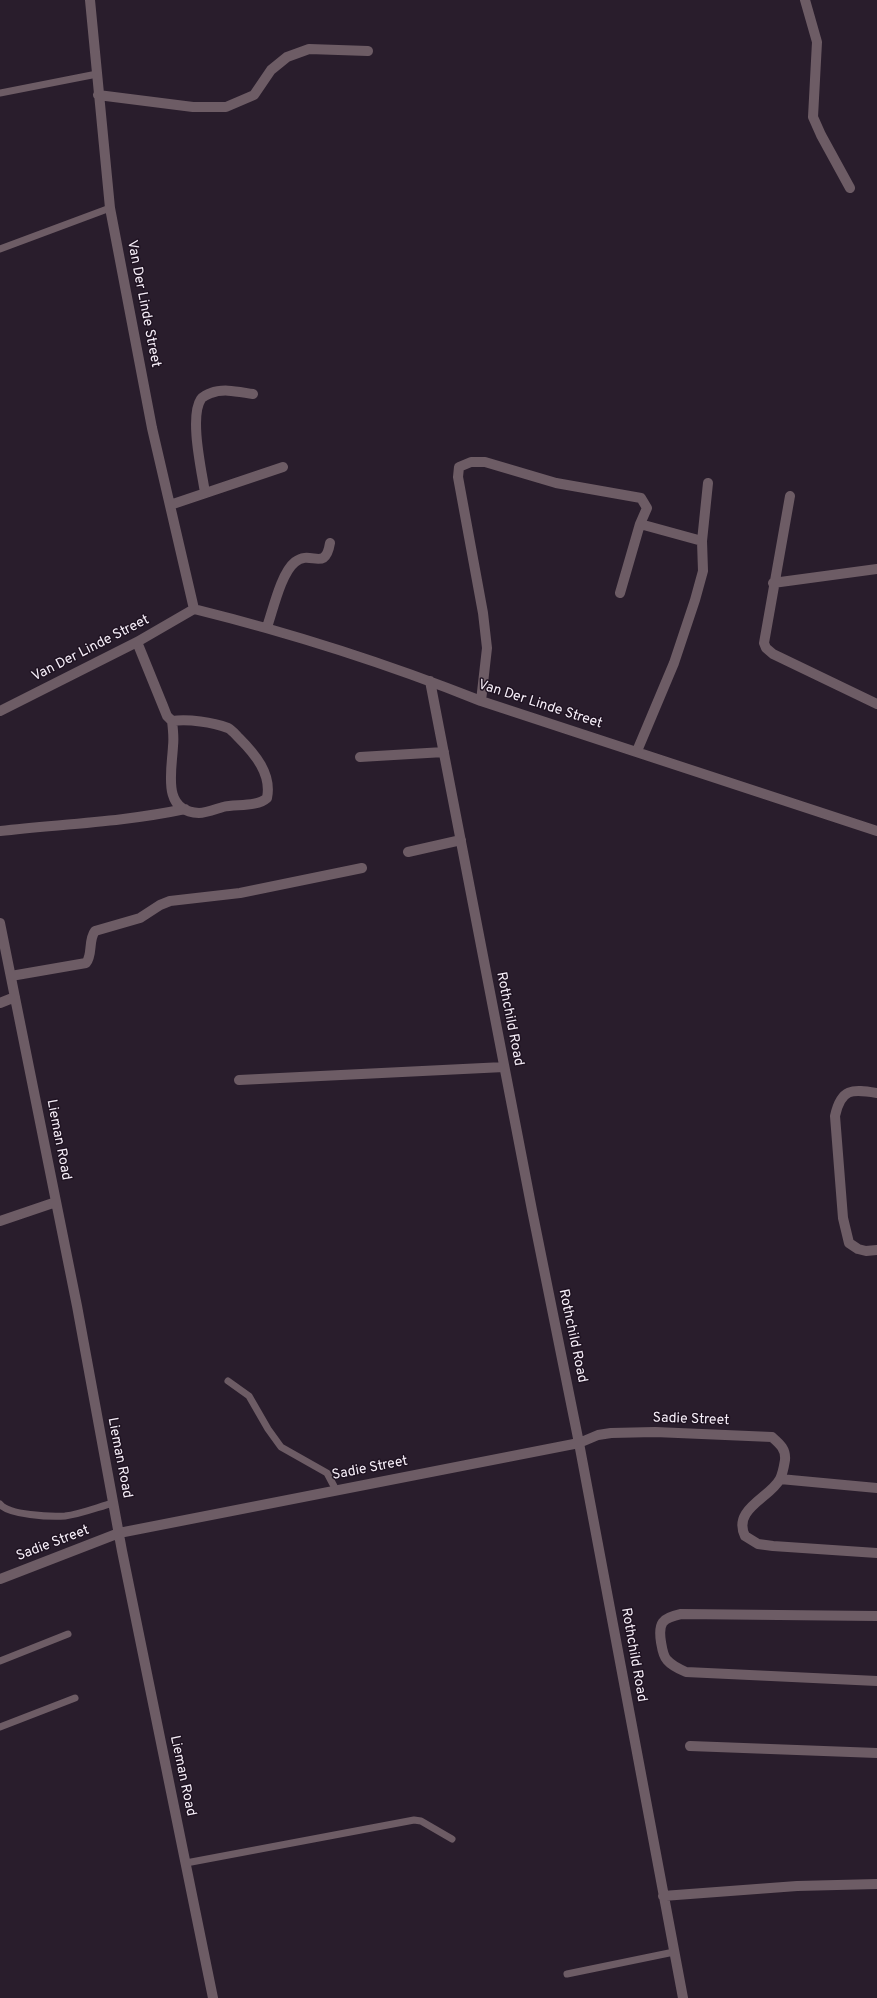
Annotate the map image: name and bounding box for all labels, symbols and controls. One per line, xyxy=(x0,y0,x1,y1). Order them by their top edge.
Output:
street label: Van Der Linde Street xyxy=(122,239,164,369)
street label: Van Der Linde Street xyxy=(30,612,152,686)
street label: Van Der Linde Street xyxy=(476,677,604,733)
street label: Rothchild Road xyxy=(492,971,526,1067)
street label: Lieman Road xyxy=(42,1098,74,1182)
street label: Rothchild Road xyxy=(554,1288,590,1384)
street label: Sadie Street xyxy=(652,1410,730,1430)
street label: Lieman Road xyxy=(103,1416,135,1500)
street label: Sadie Street xyxy=(331,1453,409,1485)
street label: Sadie Street xyxy=(14,1522,92,1566)
street label: Rothchild Road xyxy=(616,1607,650,1703)
street label: Lieman Road xyxy=(165,1734,199,1818)

